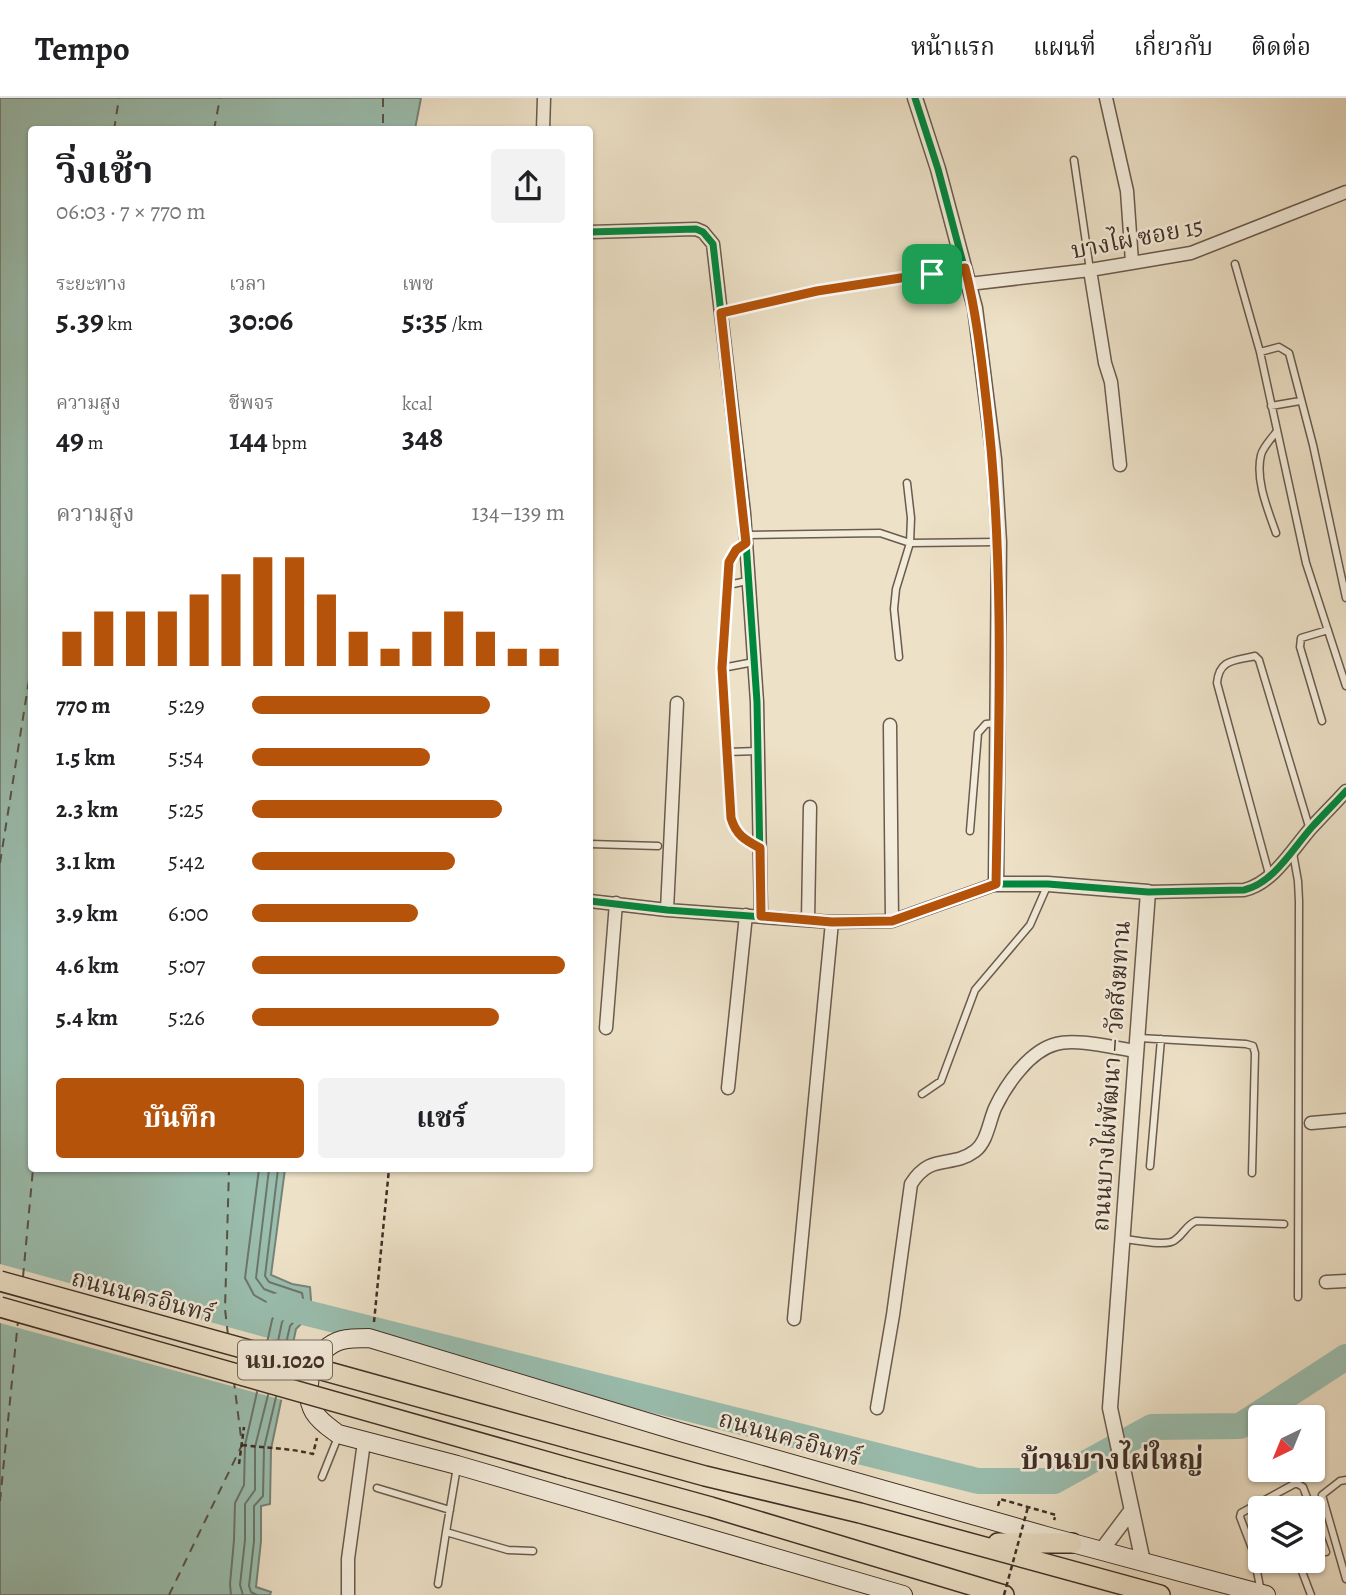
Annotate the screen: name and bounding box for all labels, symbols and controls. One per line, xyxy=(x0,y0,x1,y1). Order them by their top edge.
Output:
text: Tempo xyxy=(35,26,130,71)
text: หน้าแรก xyxy=(911,31,995,63)
text: แผนที่ xyxy=(1033,31,1096,63)
text: เกี่ยวกับ xyxy=(1134,31,1213,63)
text: ติดต่อ xyxy=(1251,31,1311,63)
text: วิ่งเช้า xyxy=(56,144,153,196)
button: share xyxy=(491,149,565,223)
text: 06:03 · 7 × 770 m xyxy=(56,196,206,227)
street label: บางไผ่ ซอย 15 xyxy=(1068,208,1206,266)
pin xyxy=(902,244,962,304)
icon: arrive xyxy=(913,255,951,293)
text: ระยะทาง xyxy=(56,271,126,297)
text: เวลา xyxy=(229,271,266,297)
text: เพซ xyxy=(402,271,434,297)
text: 5.39 xyxy=(56,300,104,340)
text: 30:06 xyxy=(229,300,293,340)
text: 5:35 xyxy=(402,300,448,340)
text: km xyxy=(104,311,133,337)
text: /km xyxy=(448,311,483,337)
text: ความสูง xyxy=(56,390,121,416)
text: ชีพจร xyxy=(229,390,274,416)
text: kcal xyxy=(402,391,432,417)
text: 348 xyxy=(402,417,443,457)
text: 49 xyxy=(56,419,84,459)
text: 144 xyxy=(229,419,268,459)
text: m xyxy=(84,430,104,456)
text: bpm xyxy=(268,430,307,456)
text: 134–139 m xyxy=(472,497,565,528)
text: ความสูง xyxy=(56,498,134,529)
text: 770 m xyxy=(56,690,111,721)
text: 5:29 xyxy=(168,690,205,721)
text: 1.5 km xyxy=(56,742,116,773)
text: 5:54 xyxy=(168,742,204,773)
text: 2.3 km xyxy=(56,794,119,825)
text: 5:25 xyxy=(168,794,204,825)
text: 3.1 km xyxy=(56,846,116,877)
text: 5:42 xyxy=(168,846,205,877)
text: 3.9 km xyxy=(56,898,118,929)
text: 6:00 xyxy=(168,898,209,929)
street label: ถนนบางไผ่พัฒนา – วัดสังฆทาน xyxy=(1082,919,1138,1233)
text: 4.6 km xyxy=(56,950,119,981)
text: 5:07 xyxy=(168,950,205,981)
text: 5.4 km xyxy=(56,1002,118,1033)
text: 5:26 xyxy=(168,1002,205,1033)
button: บันทึก xyxy=(56,1078,304,1158)
button: แชร์ xyxy=(318,1078,565,1158)
street label: ถนนนครอินทร์ xyxy=(68,1262,218,1331)
road number: นบ.1020 xyxy=(238,1340,332,1380)
street label: ถนนนครอินทร์ xyxy=(715,1402,865,1474)
north arrow xyxy=(1248,1405,1325,1482)
map controls xyxy=(1248,1405,1325,1573)
district label: บ้านบางไผ่ใหญ่ xyxy=(1021,1440,1203,1479)
button: layers xyxy=(1248,1496,1325,1573)

